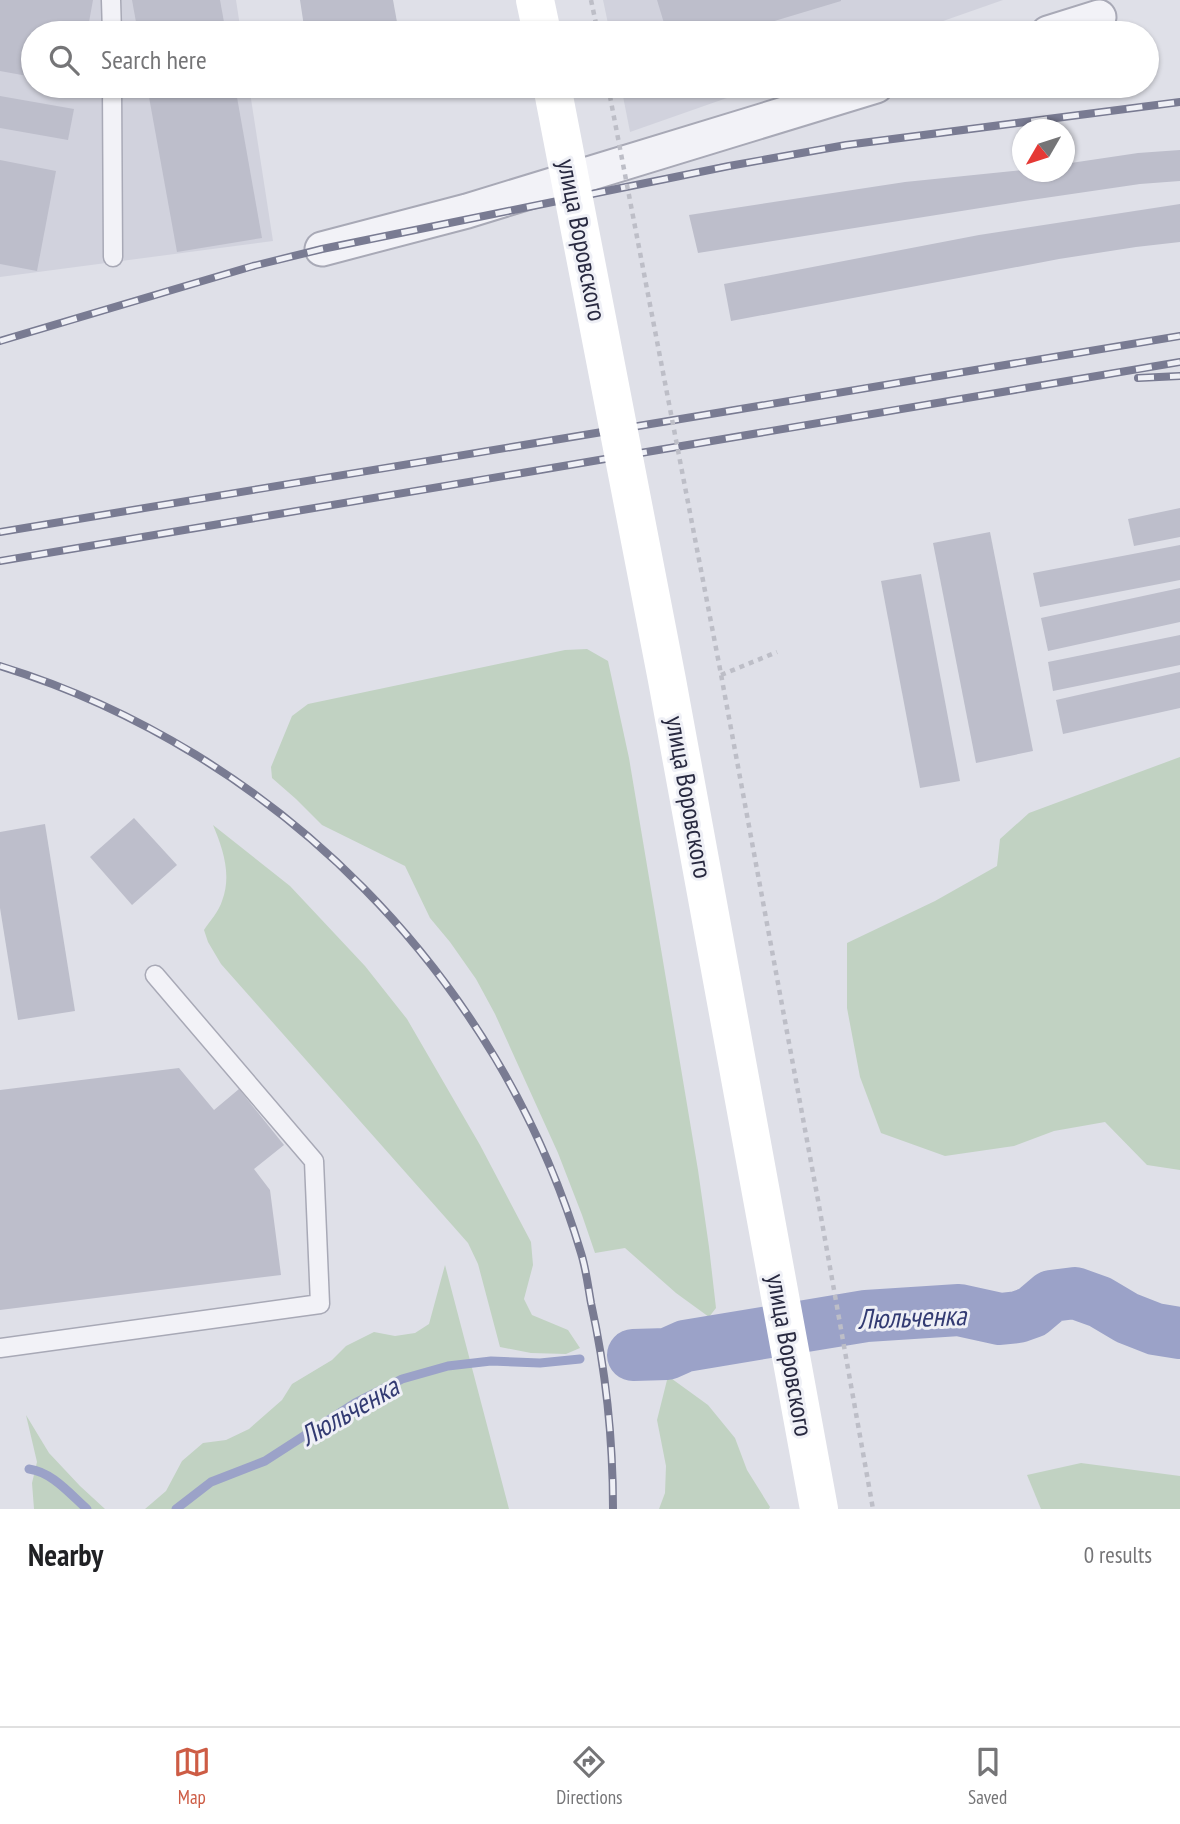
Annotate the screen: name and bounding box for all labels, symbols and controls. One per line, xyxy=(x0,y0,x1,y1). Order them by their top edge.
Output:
search box xyxy=(21,21,1159,98)
icon: search xyxy=(45,41,83,79)
text: Search here xyxy=(101,43,207,76)
north arrow xyxy=(1012,119,1075,182)
street label: улица Воровского xyxy=(551,156,614,324)
street label: улица Воровского xyxy=(659,713,720,881)
street label: улица Воровского xyxy=(760,1271,821,1439)
water label: Люльченка xyxy=(856,1296,969,1337)
water label: Люльченка xyxy=(292,1367,407,1454)
text: Nearby xyxy=(28,1535,103,1574)
text: 0 results xyxy=(1084,1540,1152,1569)
tab: Map xyxy=(173,1743,211,1809)
tab: Directions xyxy=(556,1743,622,1809)
tab: Saved xyxy=(968,1743,1007,1809)

